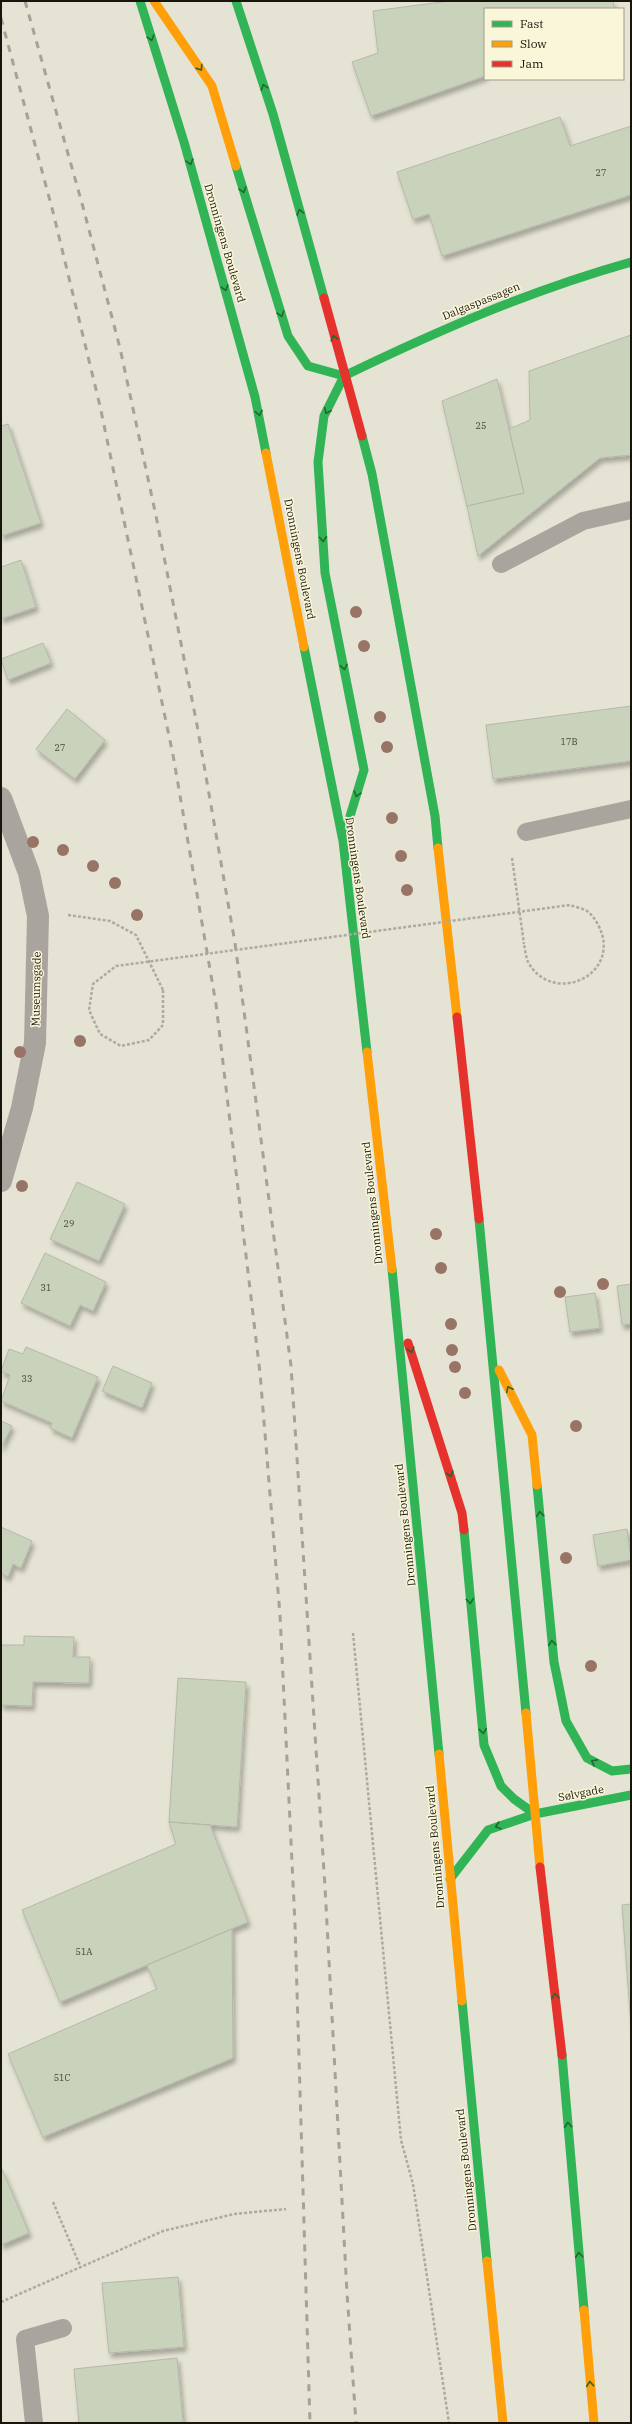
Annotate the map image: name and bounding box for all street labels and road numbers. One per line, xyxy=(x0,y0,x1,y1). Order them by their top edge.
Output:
street label: Dronningens Boulevard xyxy=(201,182,249,304)
street label: Dalgaspassagen xyxy=(440,279,522,323)
street label: Dronningens Boulevard xyxy=(281,497,319,621)
street label: Dronningens Boulevard xyxy=(343,816,374,940)
street label: Museumsgade xyxy=(28,951,44,1026)
street label: Dronningens Boulevard xyxy=(359,1141,385,1265)
street label: Dronningens Boulevard xyxy=(392,1463,418,1587)
street label: Sølvgade xyxy=(557,1782,605,1804)
street label: Dronningens Boulevard xyxy=(423,1785,447,1909)
street label: Dronningens Boulevard xyxy=(453,2108,479,2232)

